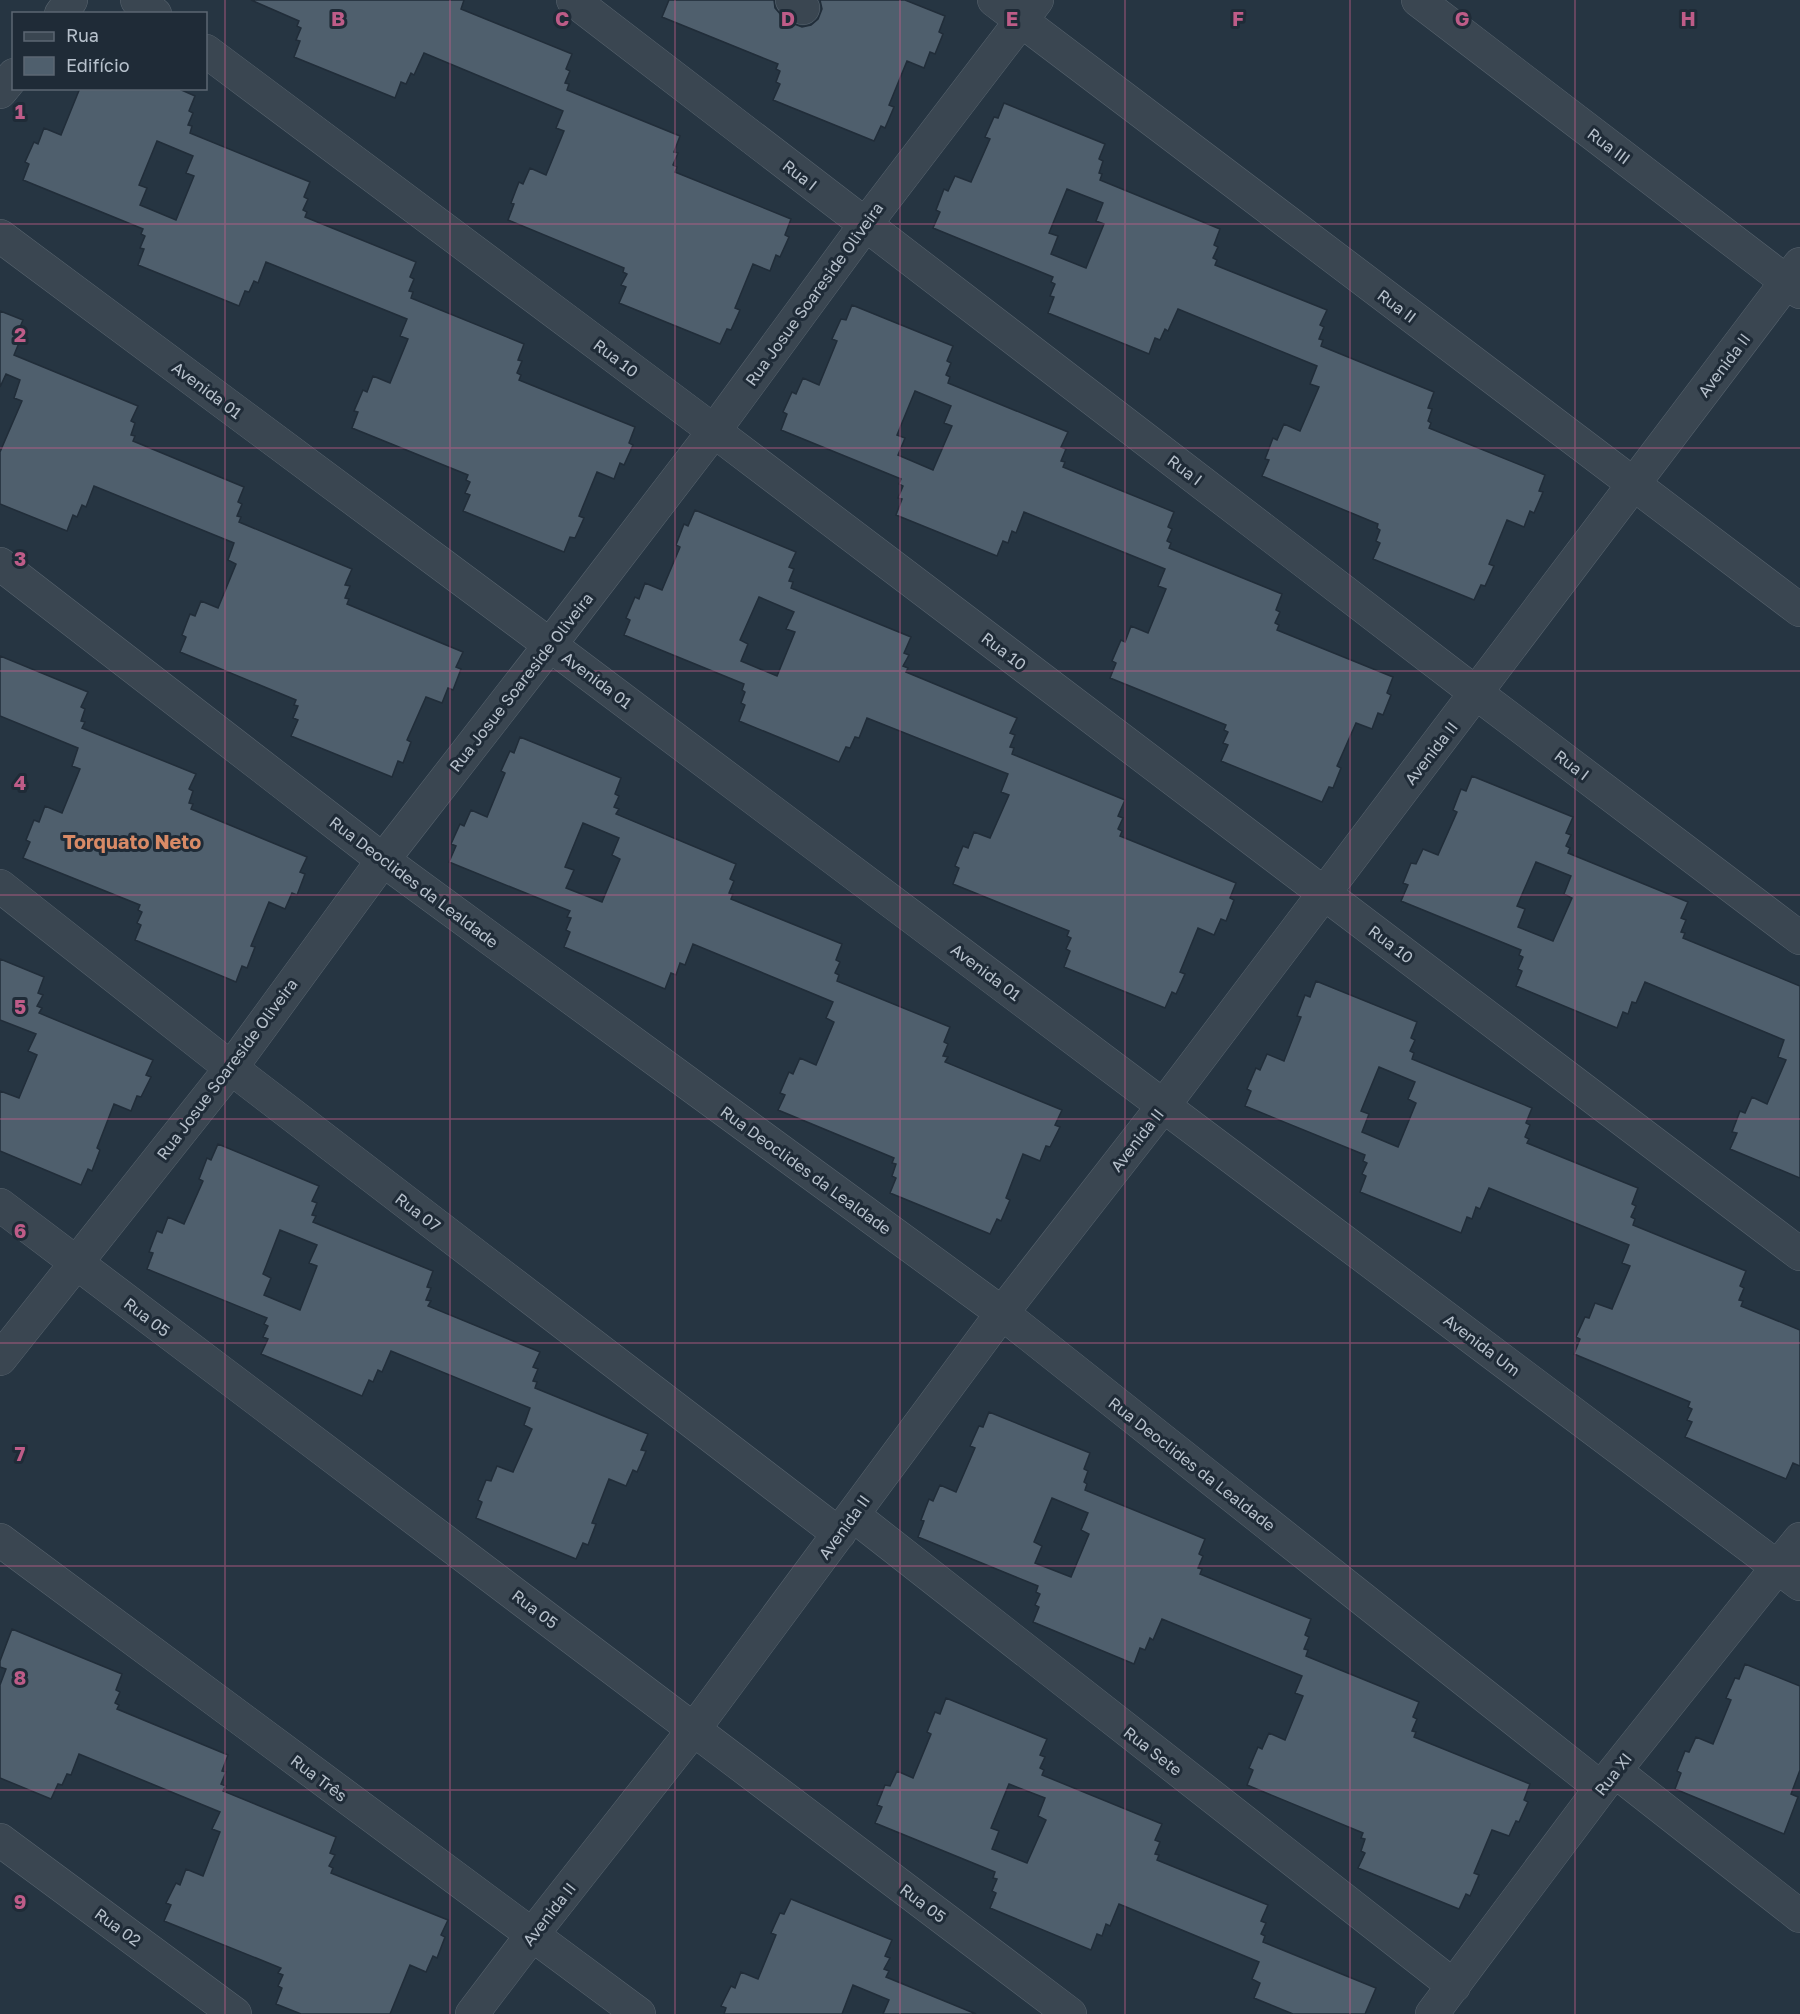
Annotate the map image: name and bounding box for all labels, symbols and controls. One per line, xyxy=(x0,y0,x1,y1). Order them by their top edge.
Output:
text: B xyxy=(331,6,345,30)
text: C xyxy=(555,6,569,30)
text: D xyxy=(781,6,795,30)
text: E xyxy=(1006,6,1018,30)
text: F xyxy=(1232,6,1244,30)
text: G xyxy=(1455,6,1469,30)
text: H xyxy=(1680,6,1696,30)
legend xyxy=(12,12,207,90)
text: Rua xyxy=(66,24,99,46)
text: Edifício xyxy=(66,54,130,76)
text: 1 xyxy=(15,99,25,123)
street label: Rua III xyxy=(1584,123,1634,169)
street label: Rua I xyxy=(779,155,821,195)
street label: Rua Josue Soareside Oliveira xyxy=(741,198,887,390)
street label: Rua II xyxy=(1374,285,1420,327)
text: 2 xyxy=(14,322,26,346)
street label: Avenida II xyxy=(1694,329,1754,401)
street label: Rua 10 xyxy=(590,335,642,381)
street label: Avenida 01 xyxy=(168,357,246,423)
street label: Rua I xyxy=(1164,450,1206,490)
text: 3 xyxy=(14,546,26,570)
street label: Rua Josue Soareside Oliveira xyxy=(445,588,597,776)
street label: Rua 10 xyxy=(978,628,1030,674)
street label: Avenida 01 xyxy=(558,647,636,713)
street label: Avenida II xyxy=(1400,717,1462,789)
street label: Rua I xyxy=(1551,745,1593,785)
text: 4 xyxy=(14,770,26,794)
street label: Rua Deoclides da Lealdade xyxy=(326,812,502,952)
district label: Torquato Neto xyxy=(63,829,201,853)
street label: Rua 10 xyxy=(1365,921,1417,967)
street label: Avenida 01 xyxy=(947,939,1025,1005)
street label: Rua Josue Soareside Oliveira xyxy=(152,974,302,1164)
text: 5 xyxy=(14,994,26,1018)
street label: Rua Deoclides da Lealdade xyxy=(717,1101,895,1239)
street label: Avenida II xyxy=(1106,1104,1168,1176)
street label: Rua 07 xyxy=(391,1188,445,1236)
text: 6 xyxy=(14,1218,26,1242)
street label: Rua 05 xyxy=(120,1293,174,1341)
street label: Avenida Um xyxy=(1440,1310,1524,1380)
street label: Rua Deoclides da Lealdade xyxy=(1105,1393,1279,1535)
text: 7 xyxy=(15,1441,26,1465)
street label: Avenida II xyxy=(814,1491,874,1563)
street label: Rua 05 xyxy=(508,1585,562,1633)
text: 8 xyxy=(14,1665,26,1689)
street label: Rua Sete xyxy=(1120,1722,1186,1780)
street label: Rua XI xyxy=(1590,1749,1636,1799)
street label: Rua Três xyxy=(287,1750,351,1806)
street label: Avenida II xyxy=(518,1878,580,1950)
street label: Rua 05 xyxy=(896,1879,950,1927)
text: 9 xyxy=(14,1889,26,1913)
street label: Rua 02 xyxy=(91,1903,145,1951)

